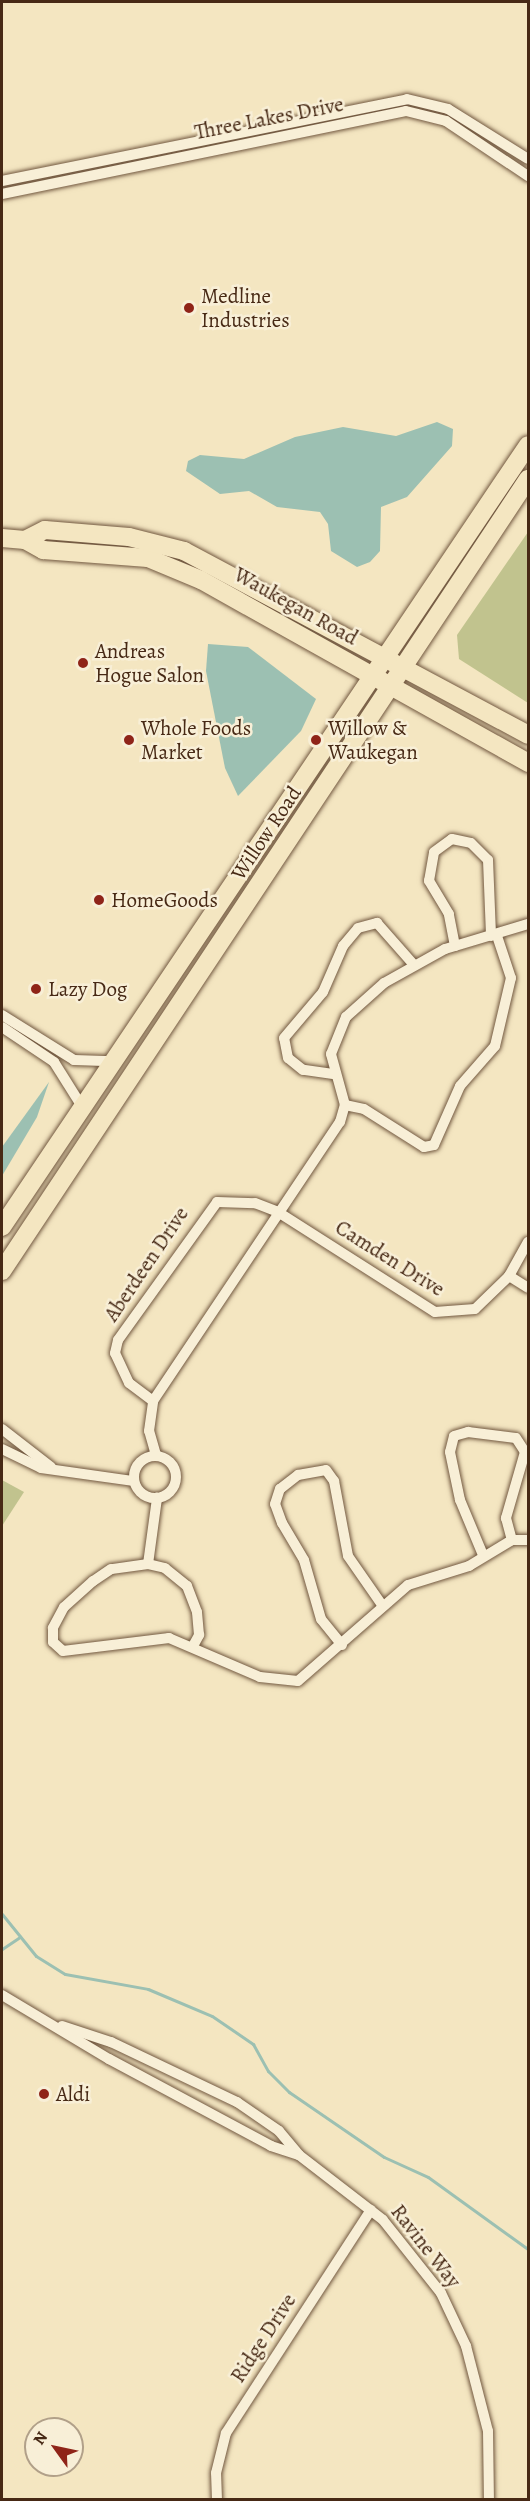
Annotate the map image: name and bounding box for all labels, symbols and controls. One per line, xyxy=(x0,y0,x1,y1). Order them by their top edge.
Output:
street label: Three Lakes Drive xyxy=(192,91,346,145)
place label: Medline Industries xyxy=(201,283,290,333)
marker: Medline Industries xyxy=(182,301,196,315)
street label: Waukegan Road xyxy=(230,562,362,650)
place label: Andreas Hogue Salon xyxy=(95,638,204,688)
marker: Andreas Hogue Salon xyxy=(76,656,90,670)
place label: Whole Foods Market xyxy=(141,715,251,765)
place label: Willow & Waukegan xyxy=(328,715,418,765)
marker: Whole Foods Market xyxy=(122,733,136,747)
marker: Willow & Waukegan xyxy=(309,733,323,747)
street label: Willow Road xyxy=(225,781,307,885)
place label: HomeGoods xyxy=(111,887,218,913)
marker: HomeGoods xyxy=(92,893,106,907)
place label: Lazy Dog xyxy=(48,976,127,1002)
marker: Lazy Dog xyxy=(29,982,43,996)
street label: Aberdeen Drive xyxy=(98,1202,194,1326)
street label: Camden Drive xyxy=(331,1214,449,1302)
place label: Aldi xyxy=(56,2081,90,2107)
marker: Aldi xyxy=(37,2087,51,2101)
street label: Ravine Way xyxy=(386,2199,466,2293)
street label: Ridge Drive xyxy=(225,2289,301,2387)
north arrow xyxy=(24,2417,84,2477)
text: N xyxy=(28,2427,53,2449)

